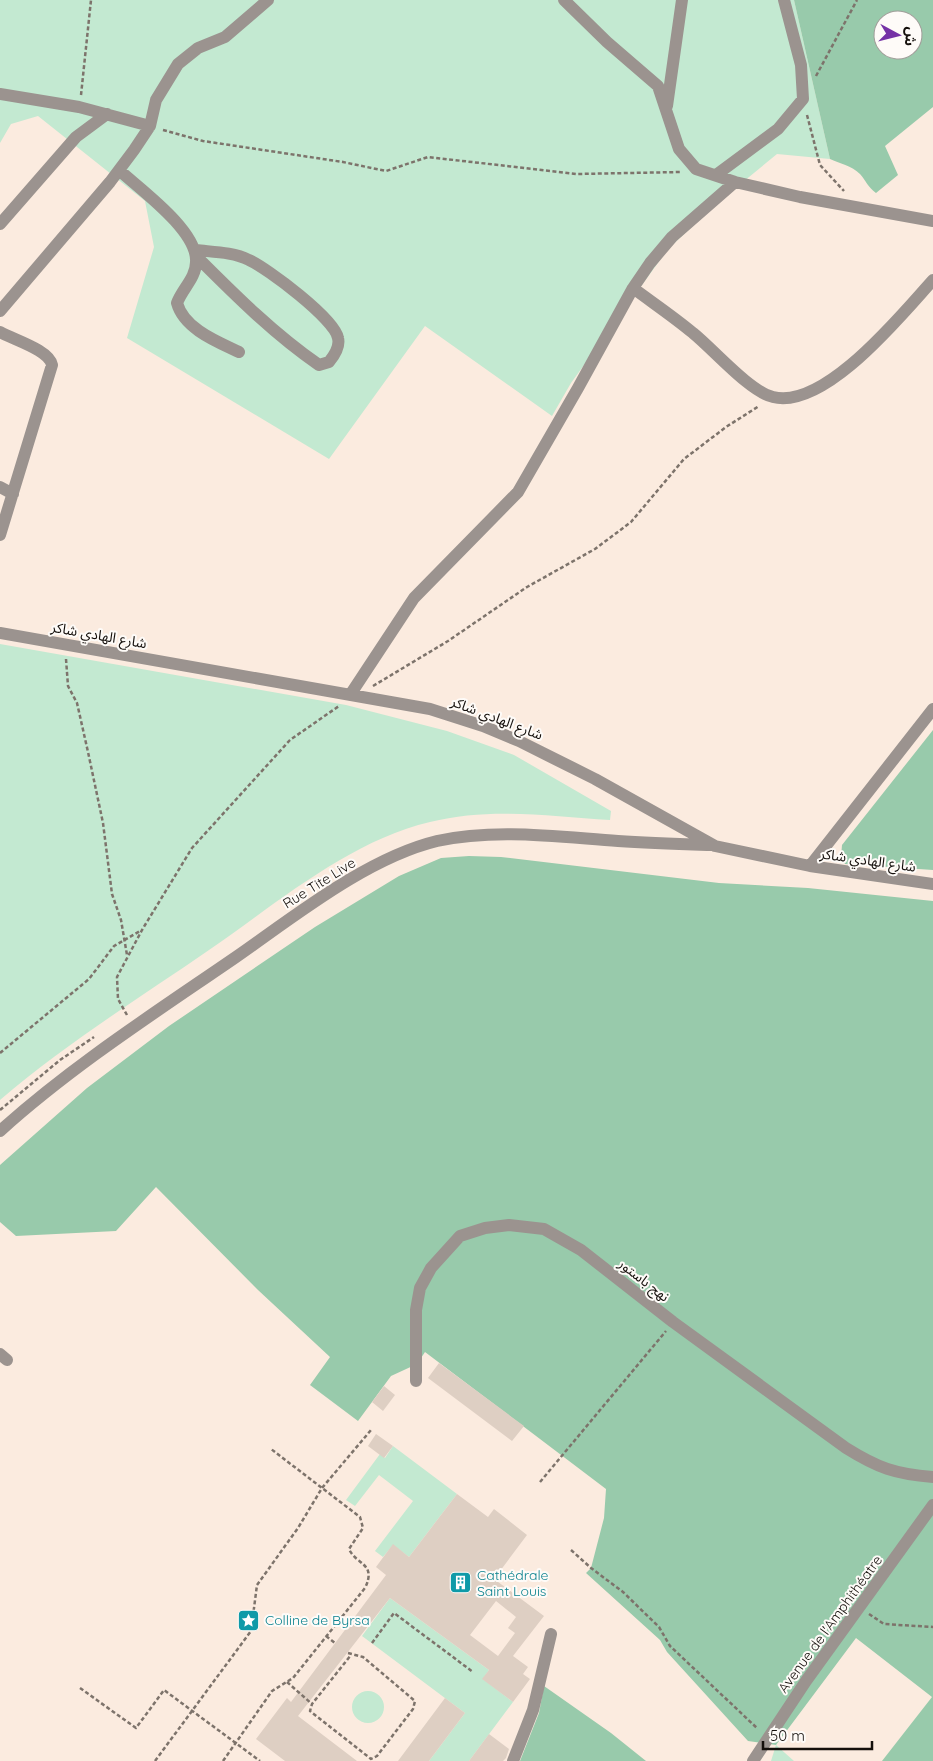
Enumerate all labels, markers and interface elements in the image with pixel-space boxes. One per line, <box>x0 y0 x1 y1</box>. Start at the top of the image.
north arrow <box>873 10 923 60</box>
text: ش <box>901 26 921 47</box>
street label: شارع الهادي شاكر <box>48 618 148 654</box>
street label: شارع الهادي شاكر <box>447 692 545 746</box>
street label: شارع الهادي شاكر <box>818 844 917 878</box>
street label: Rue Tite Live <box>279 853 359 912</box>
street label: نهج باستور <box>613 1254 673 1307</box>
street label: Avenue de l'Amphithéatre <box>774 1551 886 1696</box>
place label: Cathédrale Saint Louis <box>477 1566 549 1600</box>
building icon: Cathédrale Saint Louis <box>449 1571 473 1595</box>
place icon: Colline de Byrsa <box>237 1608 261 1632</box>
place label: Colline de Byrsa <box>265 1611 370 1629</box>
scale bar <box>763 1718 872 1750</box>
text: 50 m <box>770 1726 805 1745</box>

